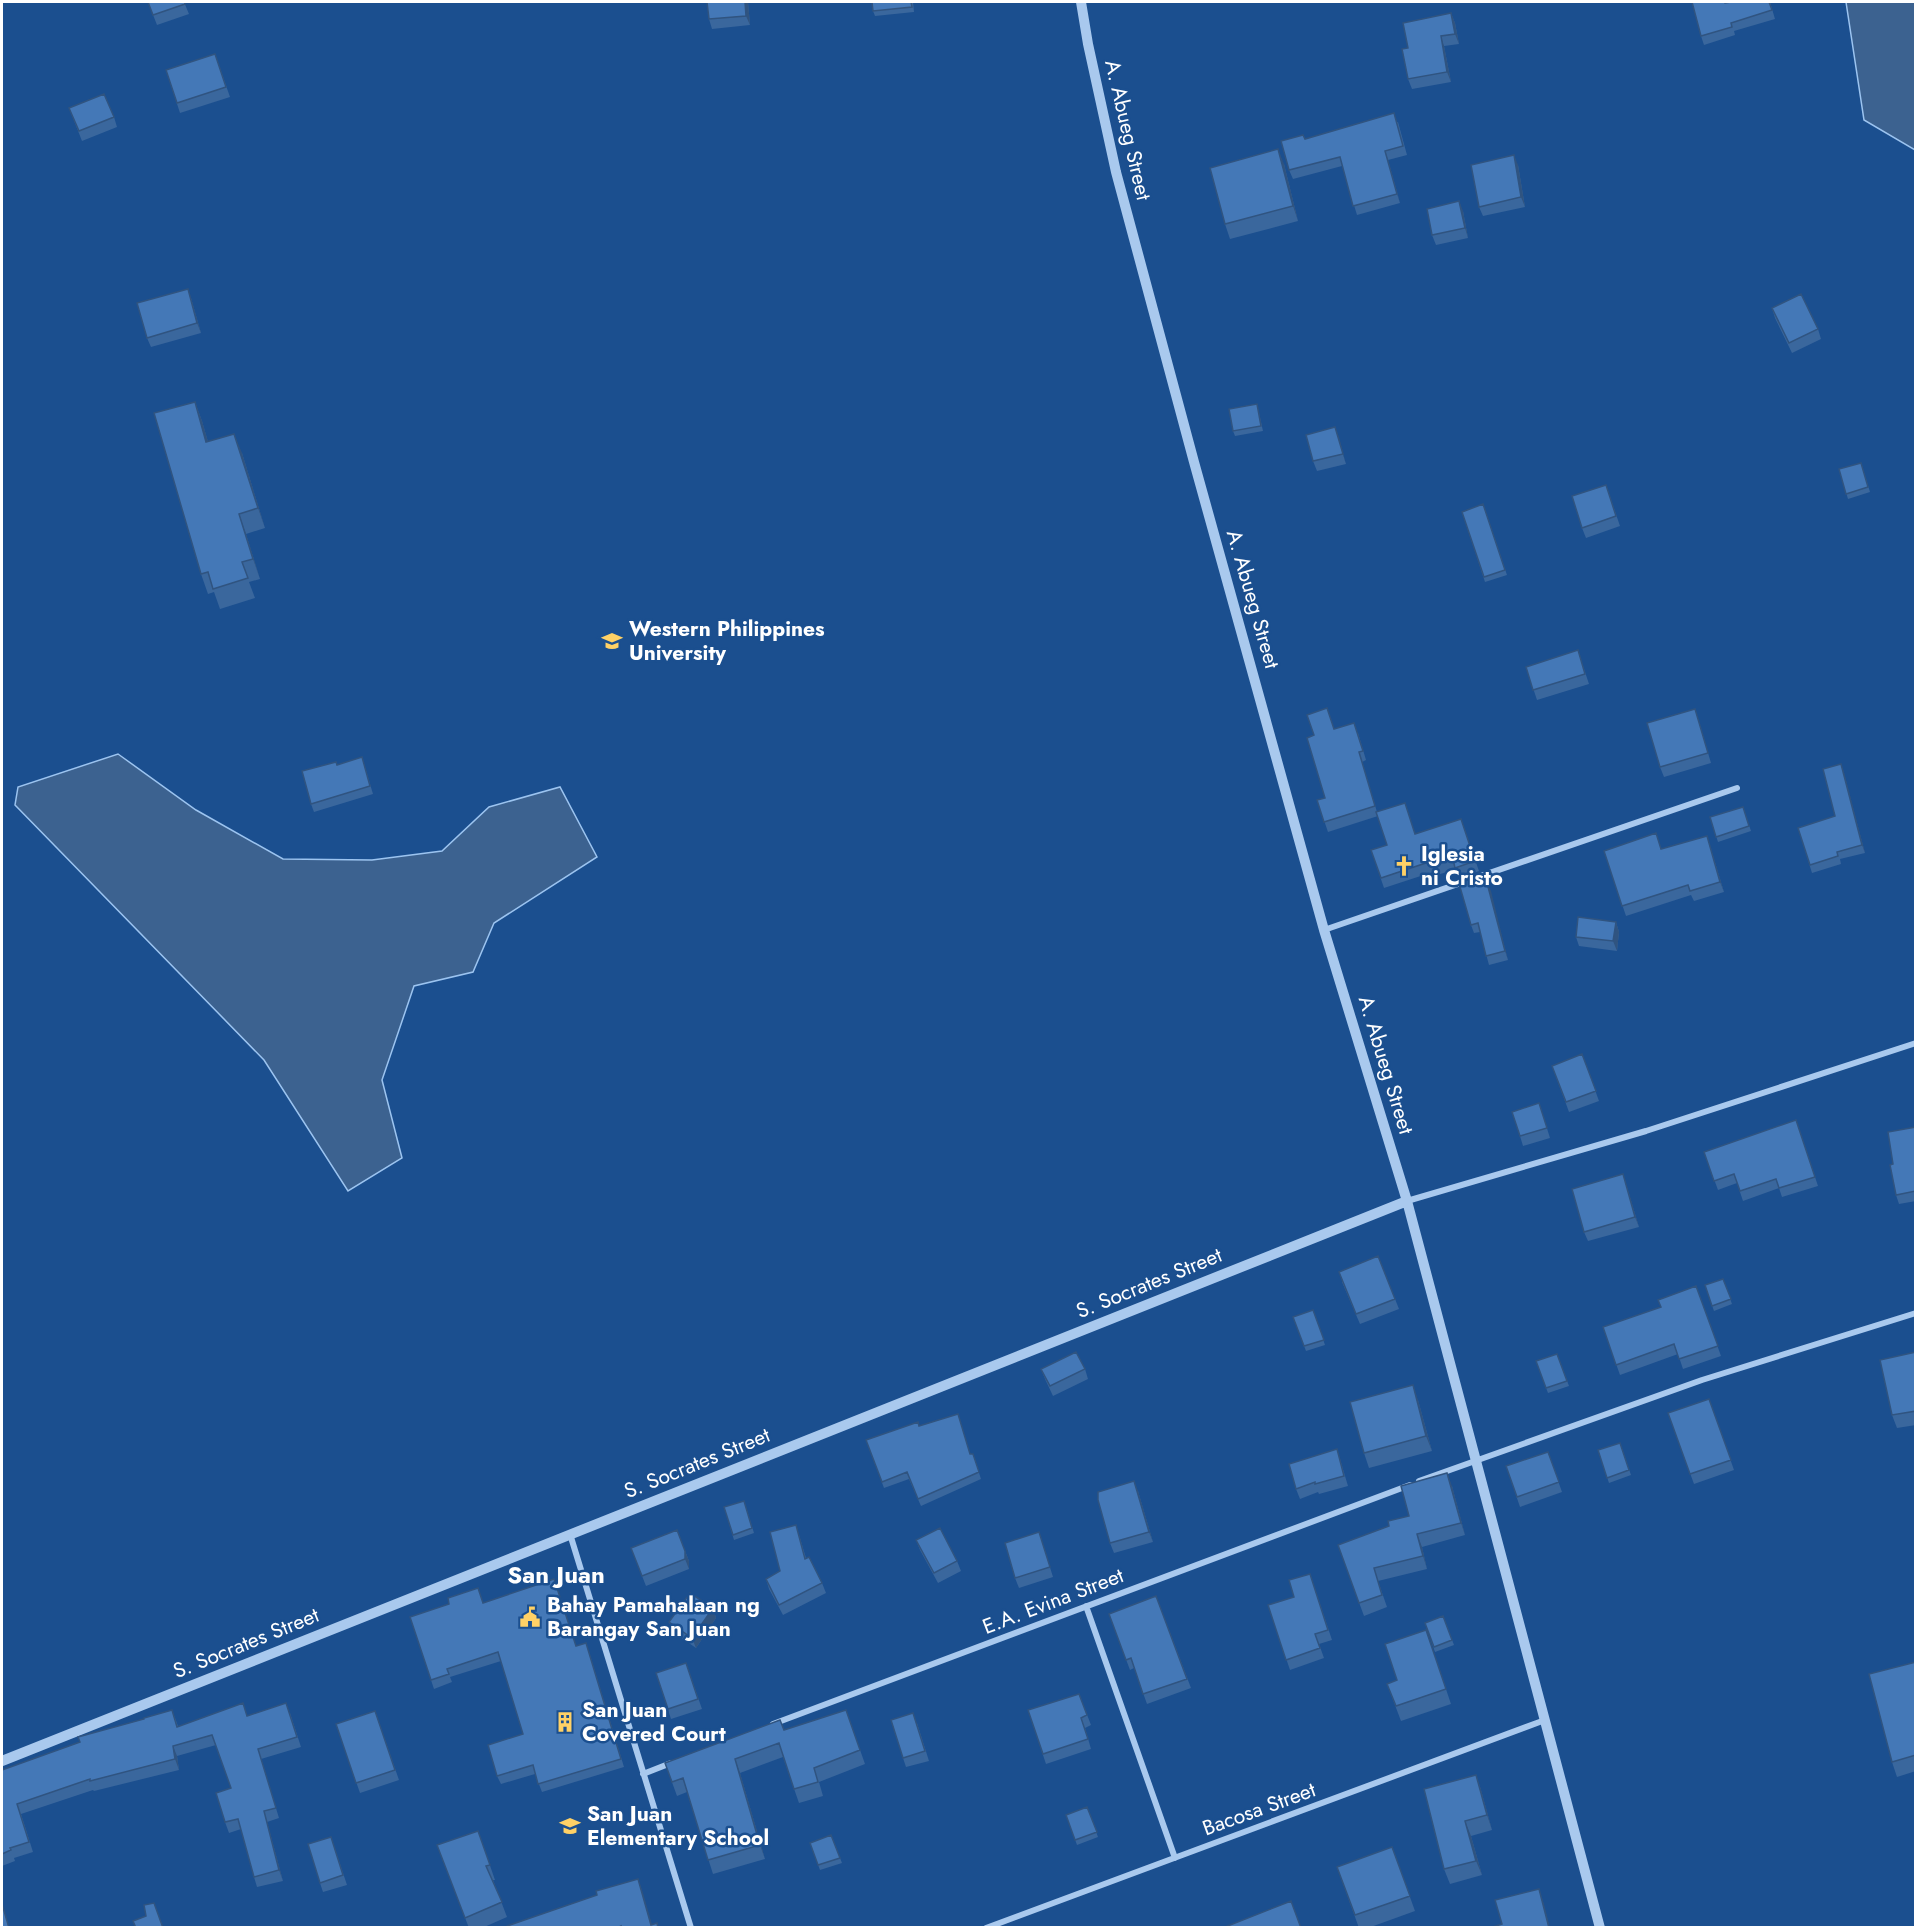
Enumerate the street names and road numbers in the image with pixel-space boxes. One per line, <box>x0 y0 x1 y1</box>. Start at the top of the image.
street label: A. Abueg Street <box>1097 57 1159 203</box>
street label: A. Abueg Street <box>1219 526 1287 672</box>
street label: A. Abueg Street <box>1351 992 1421 1138</box>
street label: S. Socrates Street <box>1071 1240 1227 1326</box>
street label: S. Socrates Street <box>619 1420 775 1506</box>
street label: E.A. Evina Street <box>978 1560 1128 1642</box>
street label: S. Socrates Street <box>168 1600 324 1686</box>
street label: Bacosa Street <box>1198 1775 1320 1843</box>

